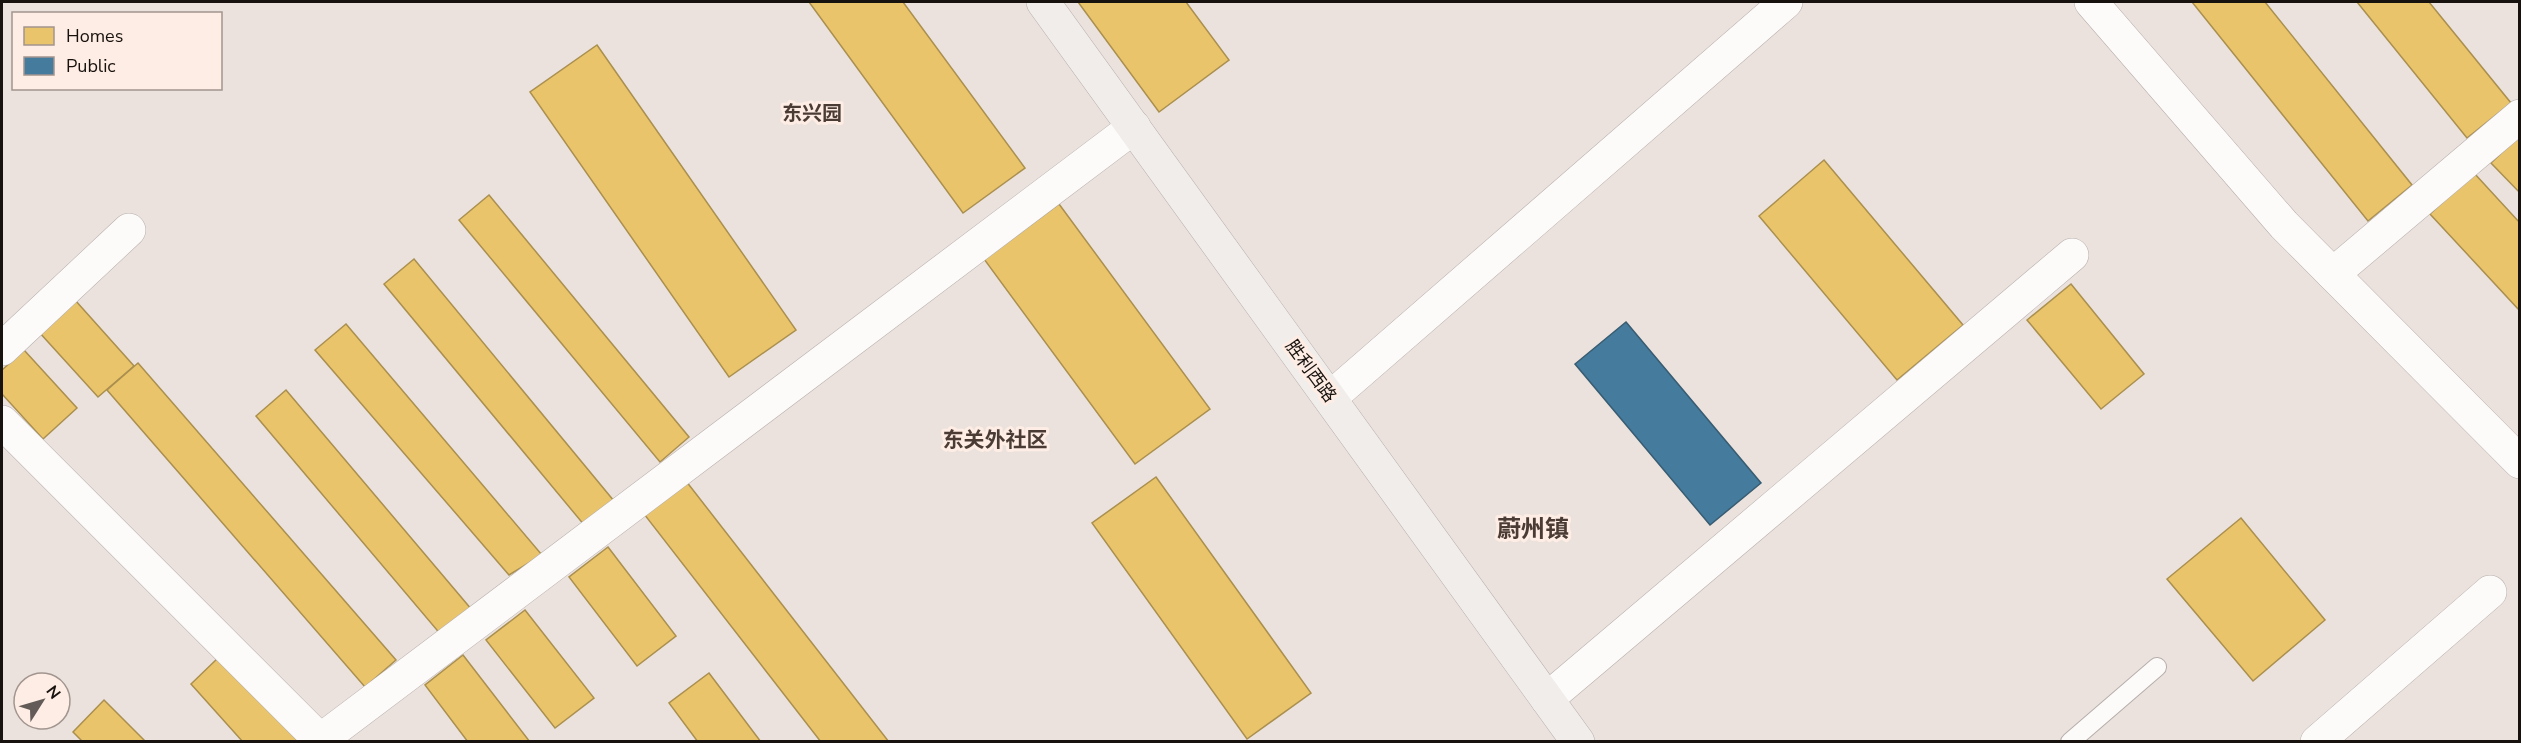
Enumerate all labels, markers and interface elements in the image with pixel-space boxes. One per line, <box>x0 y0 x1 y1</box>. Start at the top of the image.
legend <box>12 12 222 90</box>
text: Homes <box>66 24 123 48</box>
text: Public <box>66 54 116 78</box>
district label: 东兴园 <box>782 100 842 127</box>
street label: 胜利西路 <box>1280 335 1342 407</box>
district label: 东关外社区 <box>943 426 1048 454</box>
district label: 蔚州镇 <box>1497 513 1569 545</box>
north arrow <box>12 671 72 731</box>
text: N <box>41 681 66 704</box>

